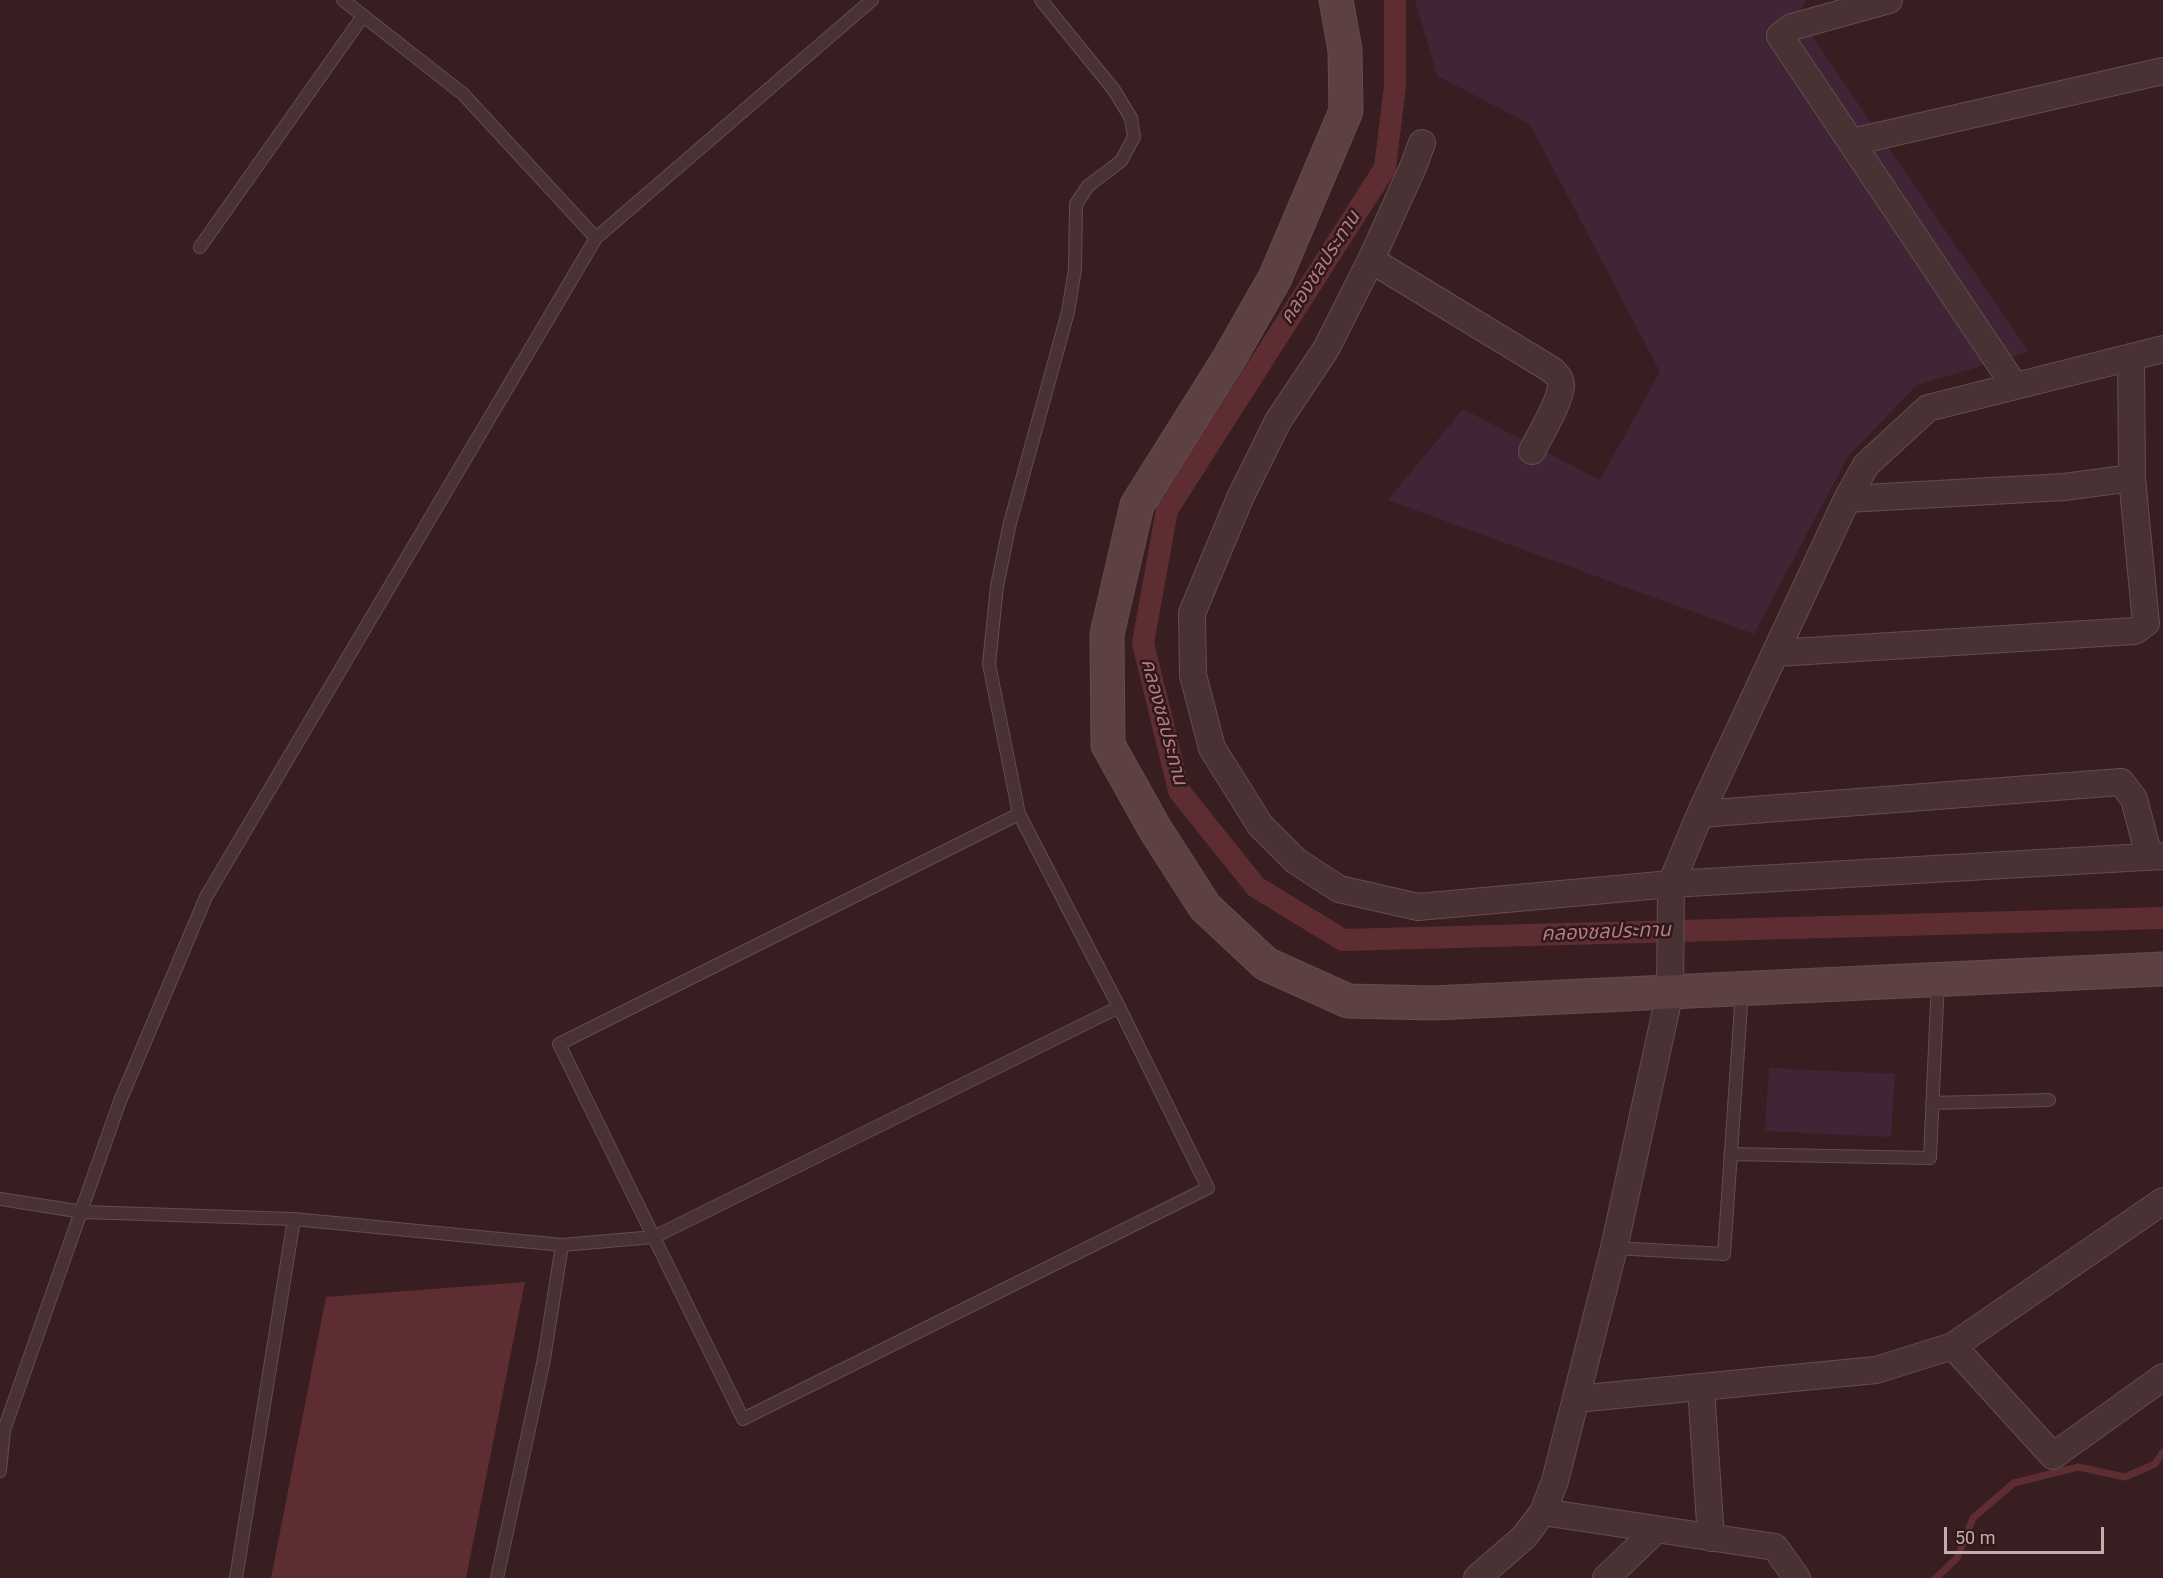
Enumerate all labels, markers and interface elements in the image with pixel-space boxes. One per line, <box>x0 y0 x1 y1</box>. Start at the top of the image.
water label: คลองชลประทาน <box>1276 207 1366 329</box>
water label: คลองชลประทาน <box>1135 656 1191 788</box>
water label: คลองชลประทาน <box>1541 919 1671 947</box>
scale bar <box>1947 1515 2108 1553</box>
text: 50 m <box>1955 1527 1995 1548</box>

